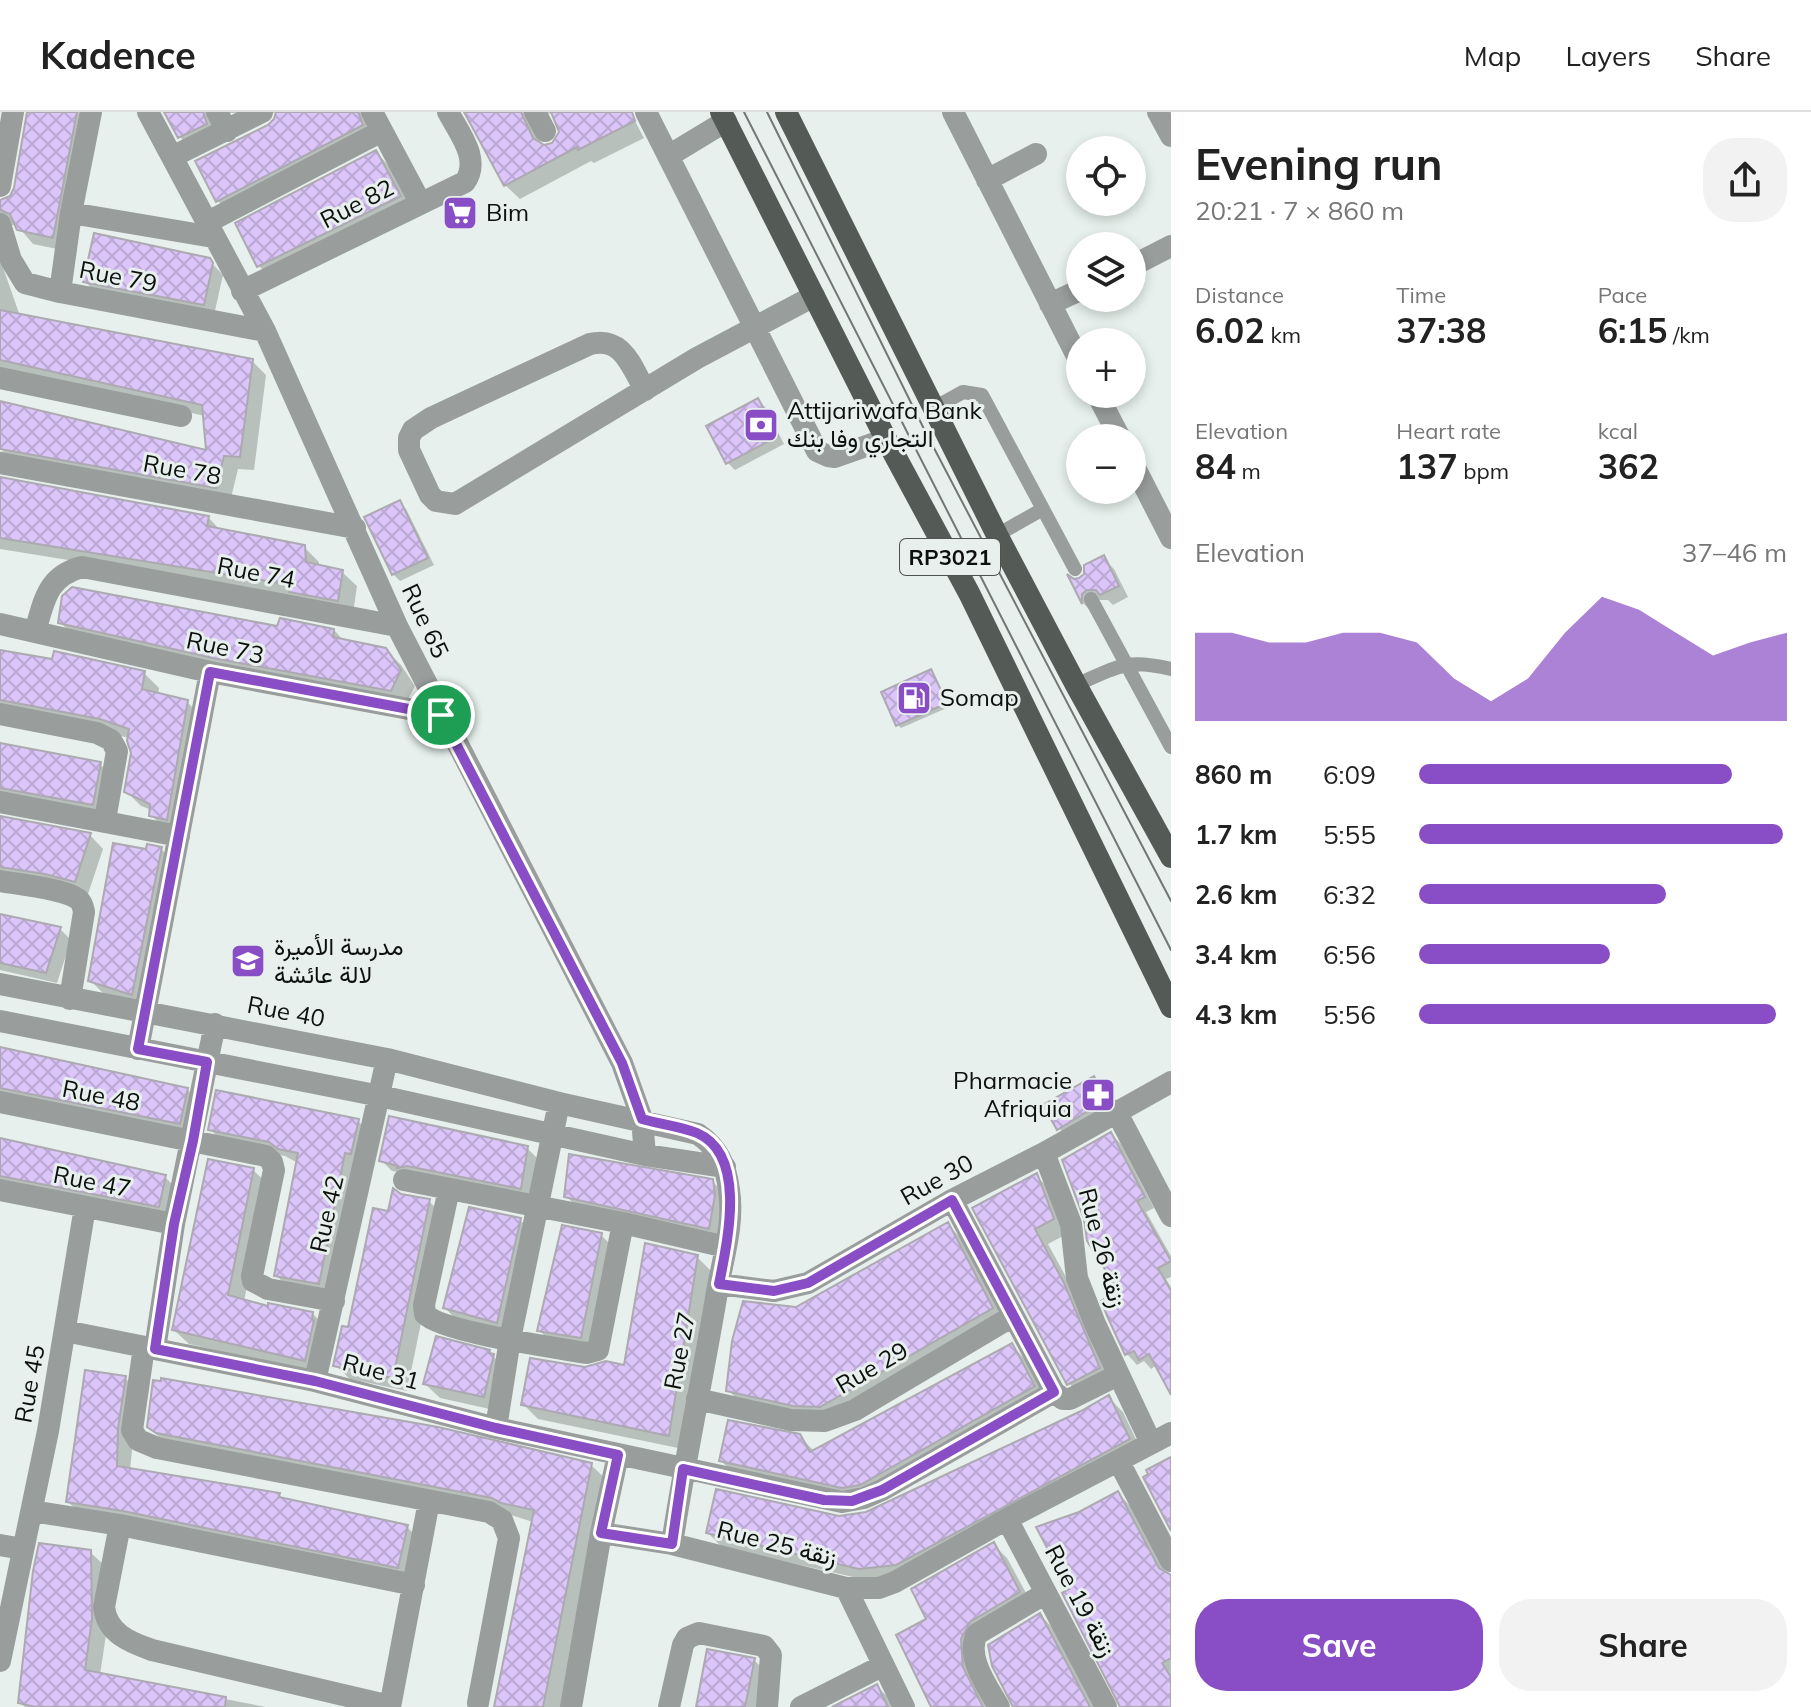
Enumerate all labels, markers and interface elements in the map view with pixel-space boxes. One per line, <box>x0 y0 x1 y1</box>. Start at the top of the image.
text: Kadence <box>40 31 196 79</box>
text: Map <box>1464 38 1521 73</box>
text: Layers <box>1565 38 1651 73</box>
text: Share <box>1695 38 1771 73</box>
map controls <box>1066 136 1146 504</box>
button: locate <box>1066 136 1146 216</box>
text: Evening run <box>1195 136 1442 191</box>
button: share <box>1703 138 1787 222</box>
street label: Rue 82 <box>315 172 398 234</box>
supermarket icon: Bim <box>441 194 479 232</box>
text: 20:21 · 7 × 860 m <box>1195 194 1404 227</box>
place label: Bim <box>486 197 529 227</box>
button: layers <box>1066 232 1146 312</box>
street label: Rue 79 <box>77 254 160 298</box>
text: Distance <box>1195 281 1284 309</box>
text: Time <box>1396 281 1446 309</box>
text: Pace <box>1598 281 1647 309</box>
text: 6.02 <box>1195 309 1265 352</box>
text: 37:38 <box>1396 309 1486 352</box>
text: 6:15 <box>1598 309 1667 352</box>
text: km <box>1265 321 1301 349</box>
text: /km <box>1667 321 1710 349</box>
button: + <box>1066 328 1146 408</box>
place label: Attijariwafa Bank التجاري وفا بنك <box>787 395 983 458</box>
bank icon: Attijariwafa Bank التجاري وفا بنك <box>742 406 780 444</box>
text: Elevation <box>1195 417 1288 445</box>
text: Heart rate <box>1396 417 1501 445</box>
text: kcal <box>1598 417 1638 445</box>
button: − <box>1066 424 1146 504</box>
text: 84 <box>1195 445 1236 488</box>
text: 137 <box>1396 445 1458 488</box>
text: 362 <box>1598 445 1659 488</box>
street label: Rue 78 <box>141 447 223 491</box>
text: m <box>1236 457 1261 485</box>
text: bpm <box>1458 457 1509 485</box>
text: Elevation <box>1195 536 1305 569</box>
text: 37–46 m <box>1682 536 1787 569</box>
road number: RP3021 <box>900 539 1000 575</box>
street label: Rue 74 <box>215 550 298 594</box>
street label: Rue 65 <box>396 579 456 663</box>
street label: Rue 73 <box>184 624 267 670</box>
fuel station icon: Somap <box>895 679 933 717</box>
pin <box>407 681 475 749</box>
place label: Somap <box>940 682 1019 712</box>
icon: arrive <box>419 693 463 737</box>
text: 860 m <box>1195 758 1272 791</box>
text: 6:09 <box>1323 758 1376 791</box>
text: 1.7 km <box>1195 818 1278 851</box>
text: 5:55 <box>1323 818 1376 851</box>
text: 2.6 km <box>1195 878 1278 911</box>
text: 6:32 <box>1323 878 1376 911</box>
place label: مدرسة الأميرة لالة عائشة <box>274 931 404 989</box>
text: 3.4 km <box>1195 938 1278 971</box>
text: 6:56 <box>1323 938 1376 971</box>
school or university icon: مدرسة الأميرة لالة عائشة <box>229 942 267 980</box>
street label: Rue 40 <box>245 989 328 1033</box>
text: 4.3 km <box>1195 998 1278 1031</box>
text: 5:56 <box>1323 998 1376 1031</box>
place label: Pharmacie Afriquia <box>953 1065 1072 1123</box>
street label: Rue 48 <box>60 1073 143 1117</box>
pharmacy icon: Pharmacie Afriquia <box>1079 1076 1117 1114</box>
street label: Rue 30 <box>895 1147 978 1211</box>
street label: Rue 47 <box>51 1159 134 1203</box>
street label: Rue 42 <box>303 1172 349 1255</box>
street label: Rue 26 زنقة <box>1072 1185 1133 1311</box>
street label: Rue 27 <box>657 1309 701 1392</box>
street label: Rue 29 <box>830 1334 913 1400</box>
street label: Rue 45 <box>7 1343 51 1425</box>
street label: Rue 31 <box>339 1346 423 1396</box>
street label: Rue 25 زنقة <box>714 1514 840 1573</box>
street label: Rue 19 زنقة <box>1038 1539 1123 1662</box>
button: Save <box>1195 1599 1483 1691</box>
button: Share <box>1499 1599 1787 1691</box>

